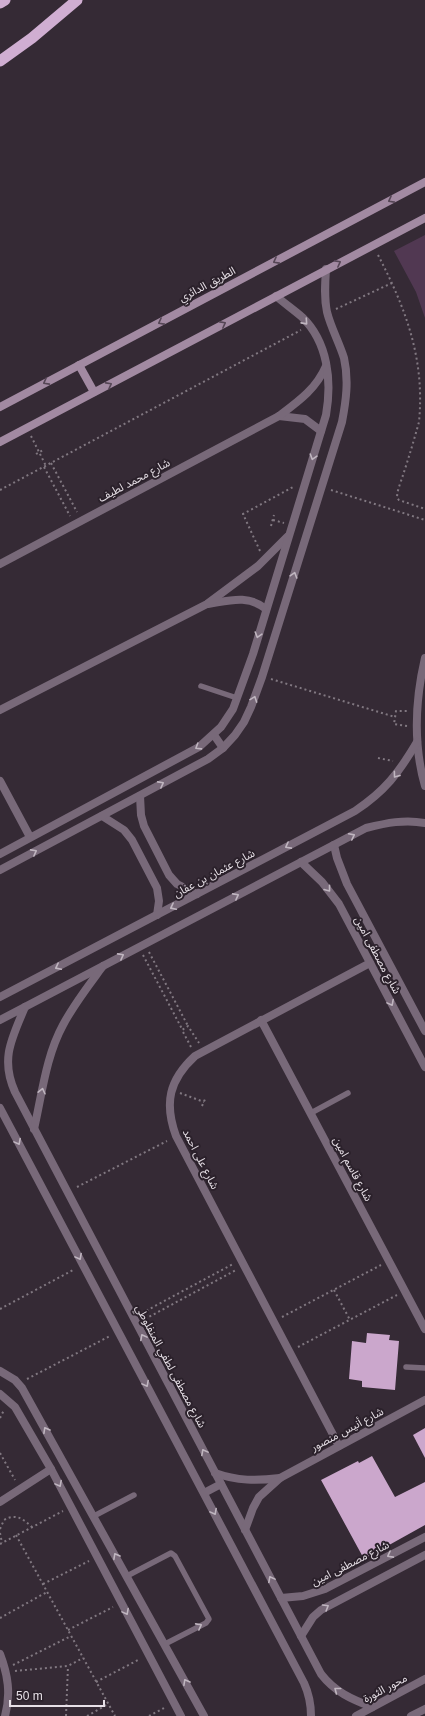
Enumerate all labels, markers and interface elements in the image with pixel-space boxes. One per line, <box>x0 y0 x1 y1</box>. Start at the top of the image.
one-way arrow <box>387 195 395 203</box>
one-way arrow <box>272 256 280 263</box>
one-way arrow <box>334 260 342 268</box>
street label: الطريق الدائري <box>177 264 239 307</box>
one-way arrow <box>158 317 165 324</box>
one-way arrow <box>300 317 307 324</box>
one-way arrow <box>219 321 227 328</box>
one-way arrow <box>43 378 50 385</box>
one-way arrow <box>104 382 112 389</box>
one-way arrow <box>309 454 318 461</box>
street label: شارع محمد لطيف <box>96 456 173 506</box>
one-way arrow <box>289 572 298 579</box>
one-way arrow <box>254 631 263 638</box>
one-way arrow <box>249 696 257 703</box>
one-way arrow <box>195 742 202 750</box>
one-way arrow <box>394 771 401 778</box>
one-way arrow <box>157 782 165 789</box>
one-way arrow <box>348 833 355 840</box>
one-way arrow <box>285 841 293 849</box>
street label: شارع عثمان بن عفان <box>171 846 258 901</box>
one-way arrow <box>30 849 38 857</box>
one-way arrow <box>324 885 331 892</box>
one-way arrow <box>232 893 240 900</box>
one-way arrow <box>170 902 178 909</box>
street label: شارع مصطفى امين <box>351 914 404 997</box>
one-way arrow <box>117 953 125 961</box>
one-way arrow <box>55 962 62 969</box>
one-way arrow <box>386 999 394 1006</box>
one-way arrow <box>38 1087 46 1094</box>
street label: شارع على احمد <box>179 1127 221 1192</box>
street label: شارع قاسم امين <box>328 1135 375 1205</box>
one-way arrow <box>13 1138 21 1145</box>
one-way arrow <box>74 1253 82 1260</box>
street label: شارع مصطفى لطفي المنفلوطي <box>130 1302 209 1432</box>
one-way arrow <box>141 1334 148 1341</box>
one-way arrow <box>141 1380 149 1388</box>
street label: شارع أنيس منصور <box>308 1404 387 1455</box>
one-way arrow <box>43 1427 50 1434</box>
one-way arrow <box>201 1449 209 1456</box>
one-way arrow <box>54 1480 62 1487</box>
one-way arrow <box>209 1507 216 1515</box>
street label: شارع مصطفى امين <box>309 1538 392 1590</box>
one-way arrow <box>387 1550 395 1557</box>
one-way arrow <box>113 1553 120 1560</box>
one-way arrow <box>268 1576 276 1584</box>
one-way arrow <box>322 1605 329 1612</box>
one-way arrow <box>121 1608 129 1615</box>
one-way arrow <box>195 1623 202 1631</box>
street label: محور الثورة <box>361 1671 410 1705</box>
one-way arrow <box>183 1679 190 1686</box>
scale bar <box>10 1682 104 1708</box>
one-way arrow <box>334 1688 341 1695</box>
text: 50 m <box>16 1689 43 1703</box>

